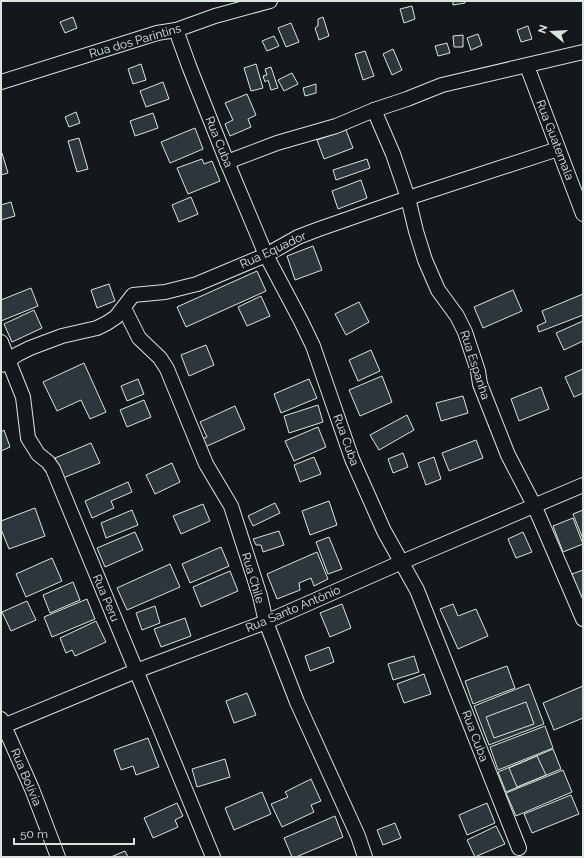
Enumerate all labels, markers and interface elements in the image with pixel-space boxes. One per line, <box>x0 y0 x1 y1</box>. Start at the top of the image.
north arrow <box>532 12 572 52</box>
street label: Rua dos Parintins <box>87 21 183 61</box>
text: N <box>535 23 550 35</box>
street label: Rua Guatemala <box>533 98 577 182</box>
street label: Rua Cuba <box>202 114 236 170</box>
street label: Rua Equador <box>238 228 309 271</box>
street label: Rua Espanha <box>457 329 493 401</box>
street label: Rua Cuba <box>330 412 362 468</box>
street label: Rua Chile <box>239 551 267 605</box>
street label: Rua Peru <box>90 572 122 624</box>
street label: Rua Santo Antônio <box>243 583 343 635</box>
street label: Rua Cuba <box>459 708 491 764</box>
street label: Rua Bolívia <box>8 746 44 808</box>
scale bar <box>14 820 134 846</box>
text: 50 m <box>20 827 48 841</box>

